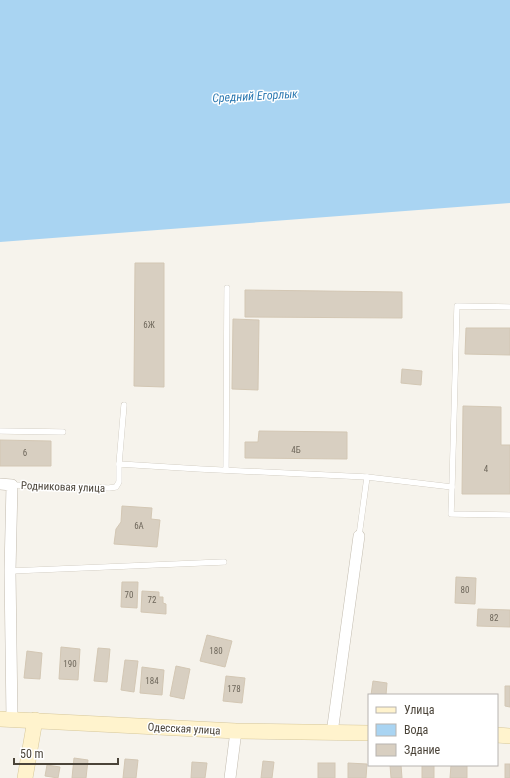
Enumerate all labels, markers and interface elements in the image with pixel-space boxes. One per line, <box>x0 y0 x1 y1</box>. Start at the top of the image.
water label: Средний Егорлык <box>212 87 298 105</box>
house number: 6Ж <box>143 320 155 330</box>
house number: 4Б <box>291 445 301 455</box>
house number: 6 <box>23 448 27 458</box>
house number: 4 <box>484 464 489 474</box>
street label: Родниковая улица <box>21 479 105 495</box>
house number: 6А <box>134 521 144 531</box>
house number: 80 <box>461 585 469 595</box>
house number: 70 <box>125 590 133 600</box>
house number: 72 <box>148 595 157 605</box>
house number: 82 <box>490 613 499 623</box>
house number: 180 <box>209 646 223 656</box>
house number: 190 <box>63 659 77 669</box>
house number: 184 <box>145 676 159 686</box>
house number: 178 <box>227 684 241 694</box>
legend <box>368 694 498 766</box>
text: Улица <box>404 703 435 717</box>
street label: Одесская улица <box>147 721 221 737</box>
text: Вода <box>404 723 429 737</box>
scale bar <box>14 740 118 766</box>
text: Здание <box>404 743 441 757</box>
text: 50 m <box>20 747 44 761</box>

